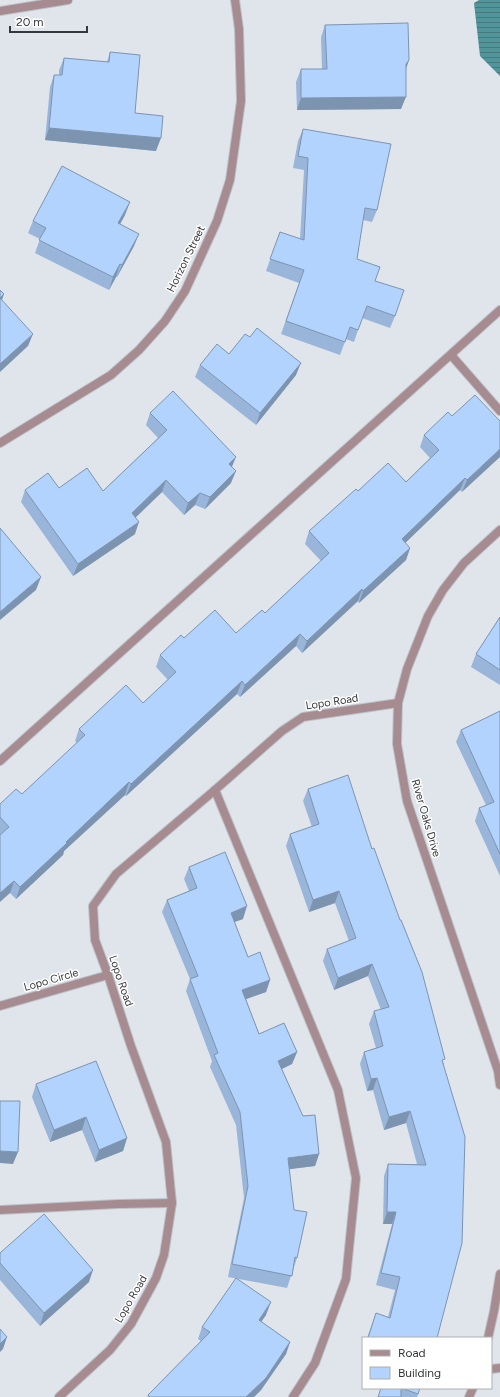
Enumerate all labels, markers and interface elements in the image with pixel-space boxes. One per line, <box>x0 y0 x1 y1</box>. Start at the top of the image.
scale bar <box>10 8 87 34</box>
text: 20 m <box>16 15 44 29</box>
street label: Horizon Street <box>164 224 208 294</box>
street label: Lopo Road <box>305 691 359 713</box>
street label: River Oaks Drive <box>409 778 443 858</box>
street label: Lopo Road <box>106 954 136 1008</box>
street label: Lopo Circle <box>22 966 80 994</box>
street label: Lopo Road <box>112 1273 150 1325</box>
legend <box>362 1337 492 1389</box>
text: Road <box>398 1346 426 1360</box>
text: Building <box>398 1366 441 1380</box>

